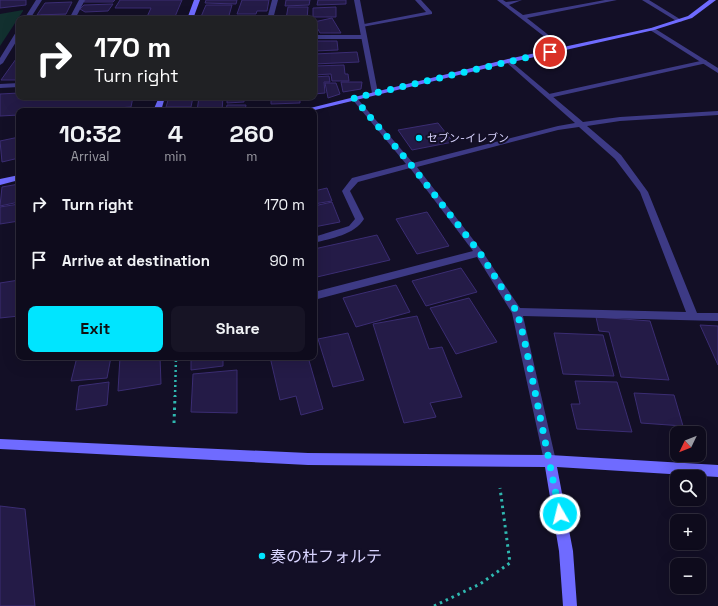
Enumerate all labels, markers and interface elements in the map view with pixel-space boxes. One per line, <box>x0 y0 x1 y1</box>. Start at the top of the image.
text: 170 m <box>94 29 171 65</box>
icon: right <box>28 32 80 84</box>
pin <box>533 35 567 69</box>
icon: arrive <box>539 41 561 63</box>
text: Turn right <box>94 64 178 87</box>
text: 10:32 <box>59 118 121 149</box>
text: 4 <box>168 118 183 149</box>
text: 260 <box>229 118 274 149</box>
place label: セブン-イレブン <box>427 131 509 145</box>
marker: セブン-イレブン <box>414 133 424 143</box>
text: Arrival <box>71 148 109 165</box>
text: min <box>164 148 187 165</box>
text: m <box>246 148 257 165</box>
icon: right <box>28 193 50 215</box>
text: Turn right <box>62 195 133 214</box>
text: 170 m <box>264 195 305 214</box>
icon: arrive <box>28 249 50 271</box>
text: Arrive at destination <box>62 251 210 270</box>
text: 90 m <box>269 251 305 270</box>
button: Exit <box>28 306 163 352</box>
button: Share <box>171 306 305 352</box>
north arrow <box>670 426 706 462</box>
map controls <box>670 426 706 594</box>
button: search <box>670 470 706 506</box>
position arrow <box>539 493 581 535</box>
button: + <box>670 514 706 550</box>
place label: 奏の杜フォルテ <box>270 546 382 567</box>
marker: 奏の杜フォルテ <box>257 551 267 561</box>
button: − <box>670 558 706 594</box>

